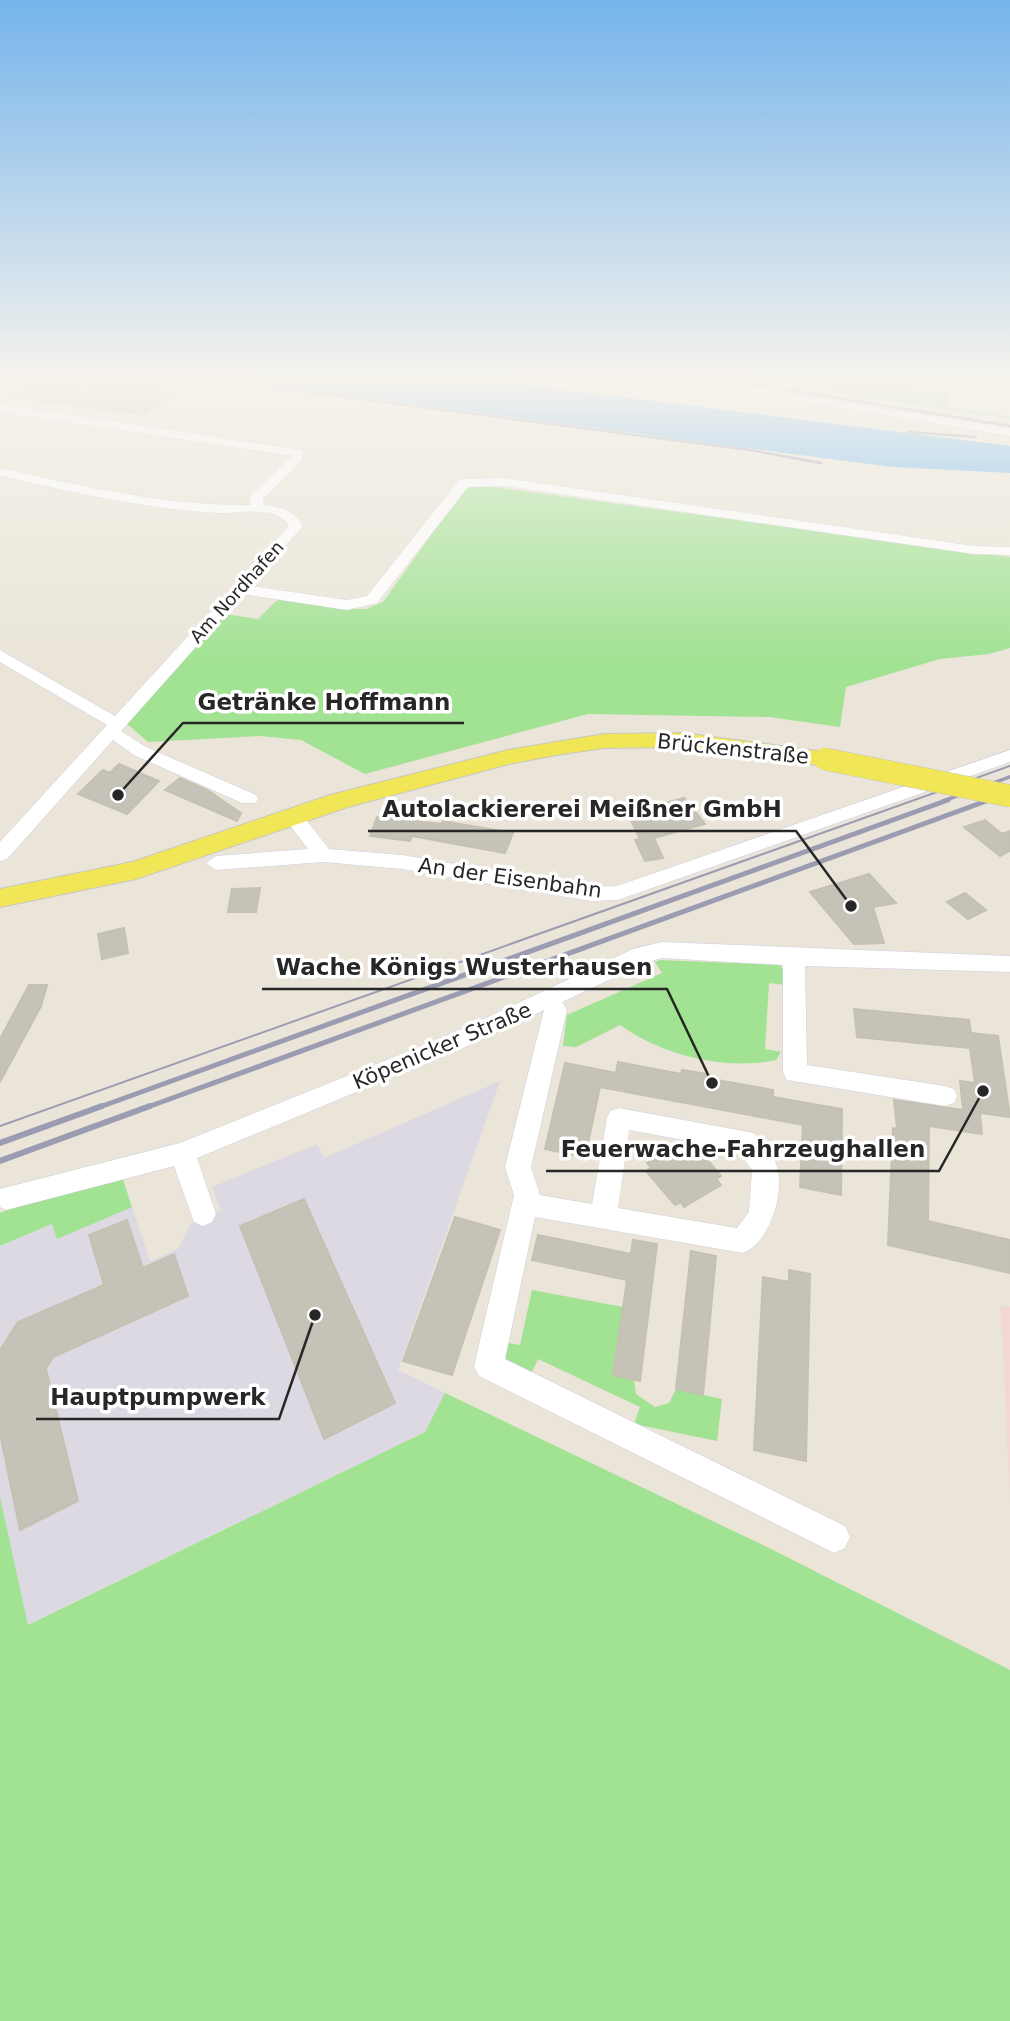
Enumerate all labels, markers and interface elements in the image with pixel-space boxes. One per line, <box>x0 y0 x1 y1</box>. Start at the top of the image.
street label: Am Nordhafen <box>185 536 288 647</box>
callout: Getränke Hoffmann <box>183 679 464 723</box>
text: Getränke Hoffmann <box>198 689 450 715</box>
street label: Brückenstraße <box>656 729 810 769</box>
callout: Autolackiererei Meißner GmbH <box>368 787 796 831</box>
text: Autolackiererei Meißner GmbH <box>382 796 782 822</box>
street label: An der Eisenbahn <box>417 853 603 903</box>
callout: Wache Königs Wusterhausen <box>262 945 667 989</box>
text: Wache Königs Wusterhausen <box>276 954 652 980</box>
street label: Köpenicker Straße <box>349 998 535 1094</box>
callout: Feuerwache-Fahrzeughallen <box>546 1127 939 1171</box>
text: Feuerwache-Fahrzeughallen <box>561 1136 925 1162</box>
callout: Hauptpumpwerk <box>36 1375 279 1419</box>
text: Hauptpumpwerk <box>50 1384 266 1410</box>

